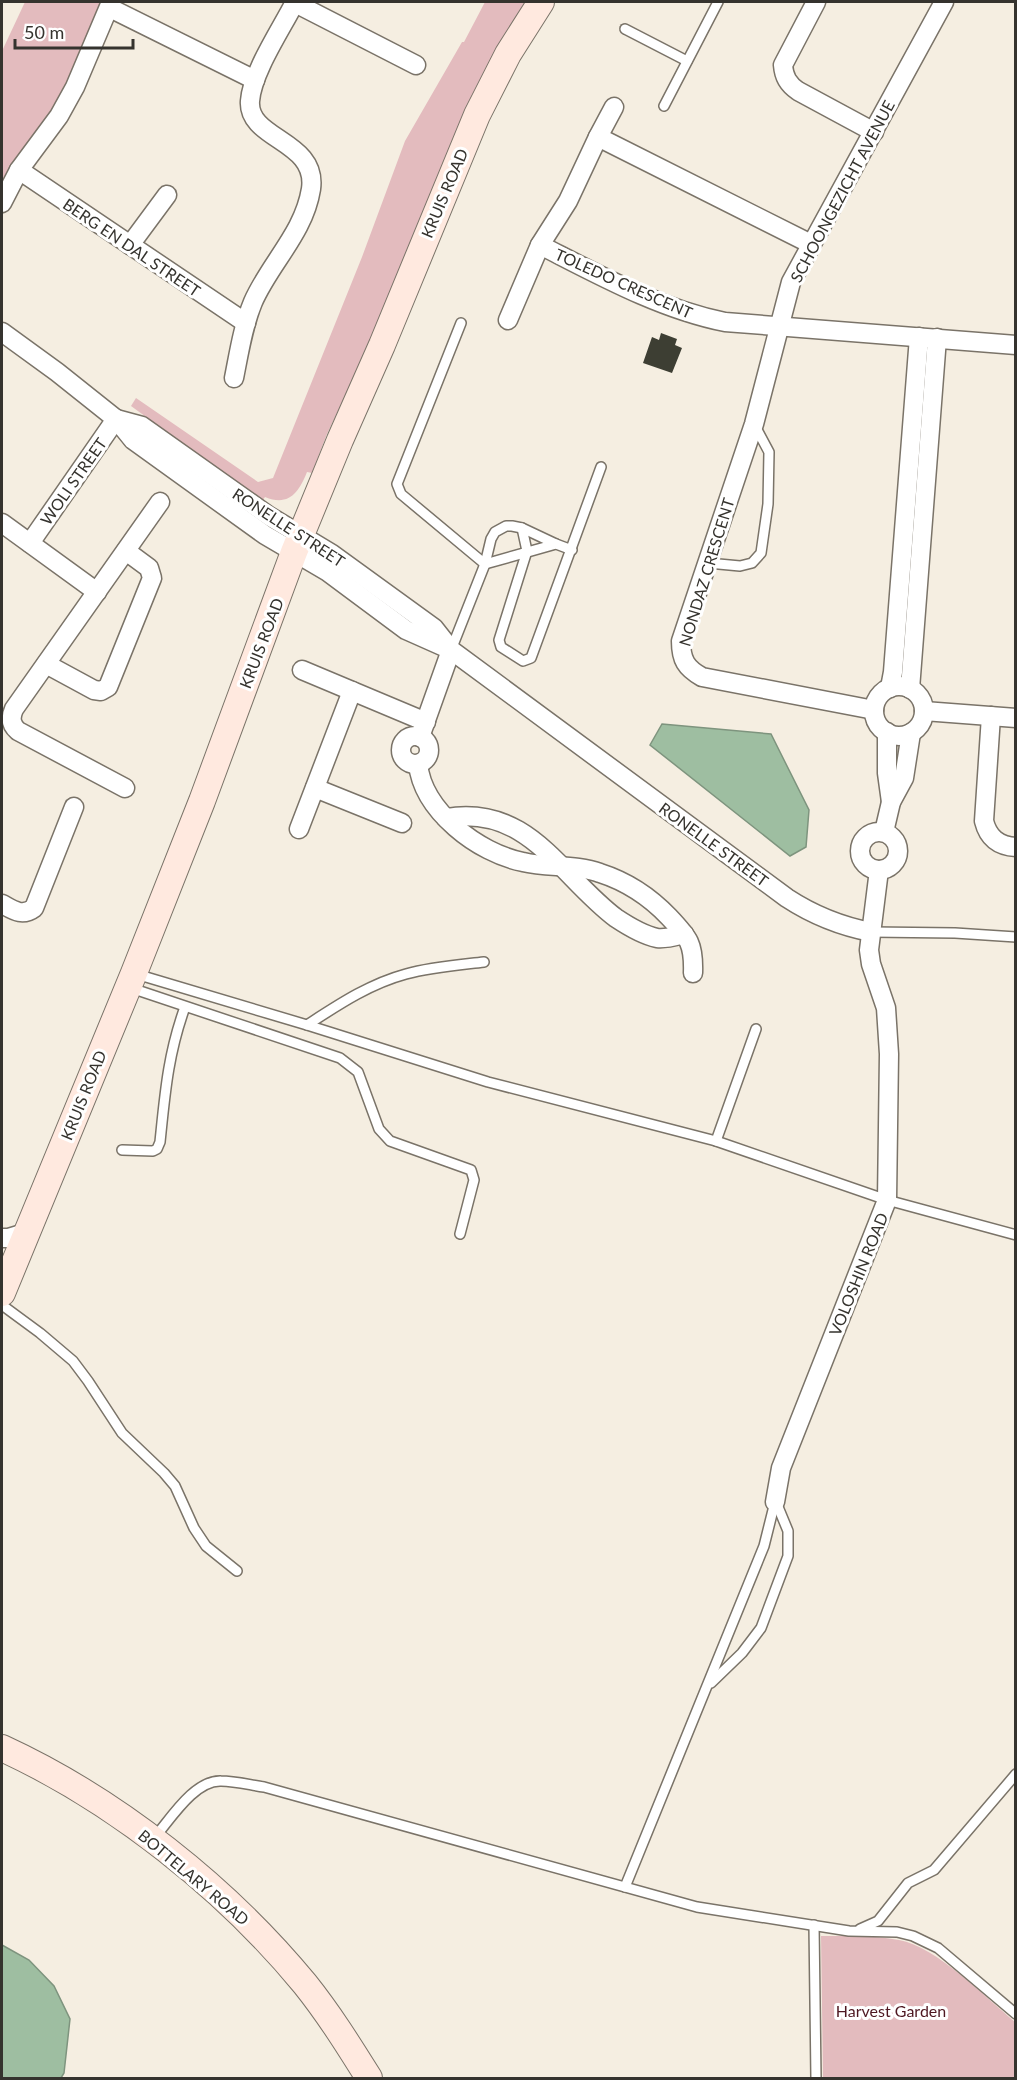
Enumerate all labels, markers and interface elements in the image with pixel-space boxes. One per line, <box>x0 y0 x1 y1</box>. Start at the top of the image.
scale bar <box>15 12 134 50</box>
text: 50 m <box>24 21 64 43</box>
street label: SCHOONGEZICHT AVENUE <box>786 97 898 285</box>
street label: KRUIS ROAD <box>417 146 471 240</box>
street label: BERG EN DAL STREET <box>60 194 205 300</box>
street label: TOLEDO CRESCENT <box>552 244 696 322</box>
street label: WOLI STREET <box>36 433 110 528</box>
street label: RONELLE STREET <box>229 484 349 571</box>
street label: NONDAZ CRESCENT <box>674 495 738 648</box>
street label: KRUIS ROAD <box>235 595 287 691</box>
street label: RONELLE STREET <box>656 798 773 890</box>
street label: KRUIS ROAD <box>56 1047 110 1143</box>
street label: VOLOSHIN ROAD <box>825 1210 891 1338</box>
street label: BOTTELARY ROAD <box>135 1825 253 1929</box>
park label: Harvest Garden <box>836 2001 946 2020</box>

